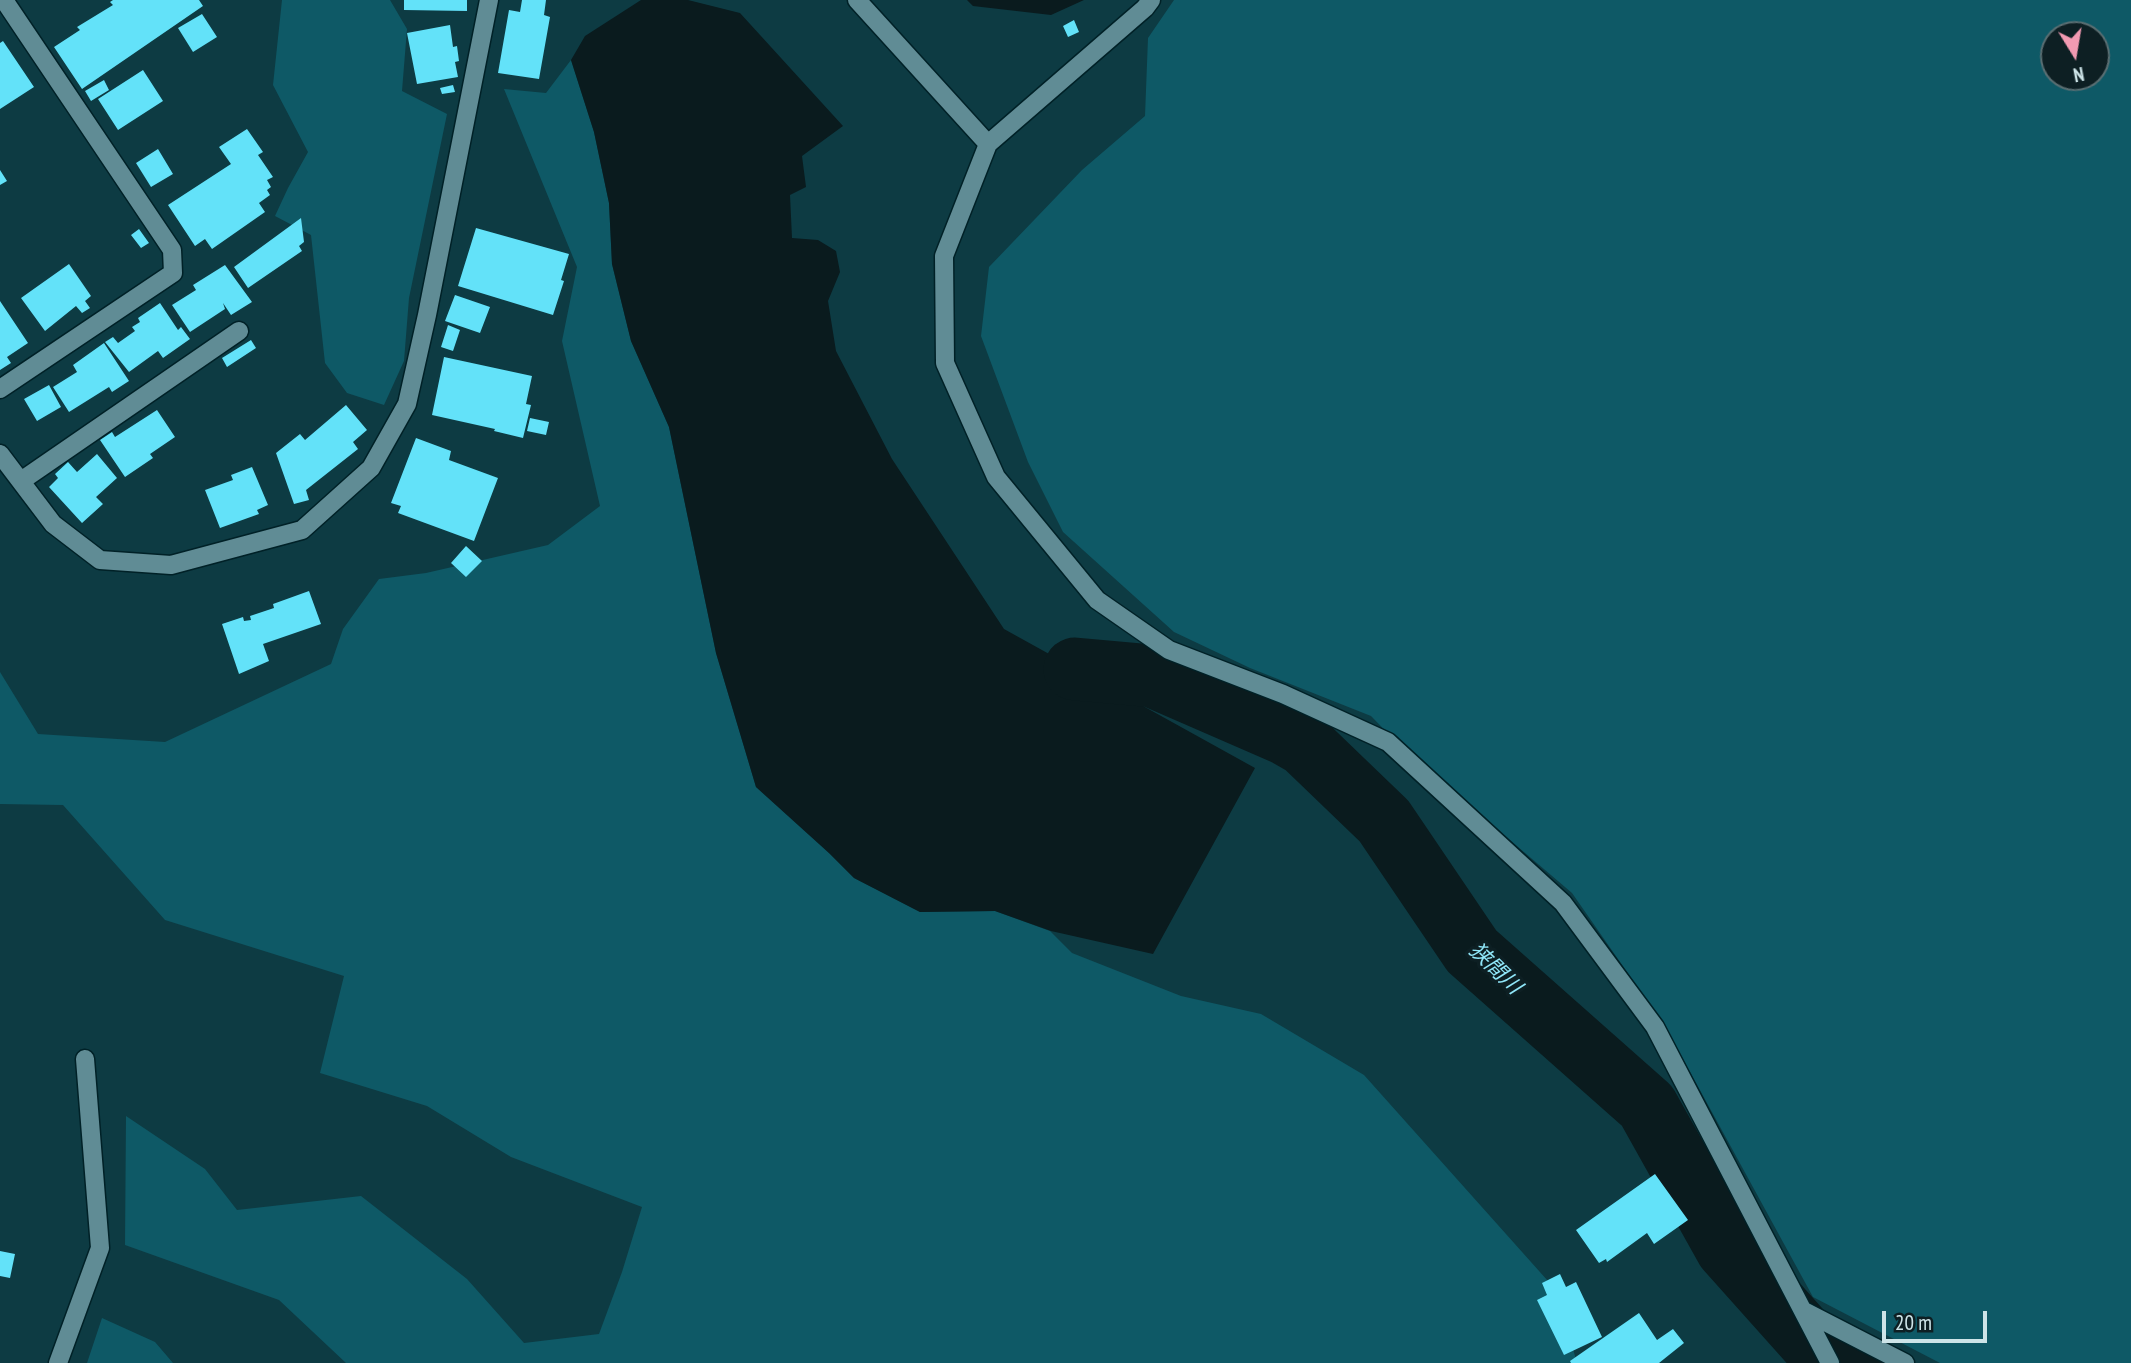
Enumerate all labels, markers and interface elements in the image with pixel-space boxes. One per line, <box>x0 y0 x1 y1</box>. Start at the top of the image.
north arrow <box>2040 21 2110 91</box>
text: N <box>2071 62 2086 87</box>
water label: 狭間川 <box>1464 938 1526 1000</box>
scale bar <box>1886 1296 1991 1340</box>
text: 20 m <box>1895 1309 1932 1336</box>

